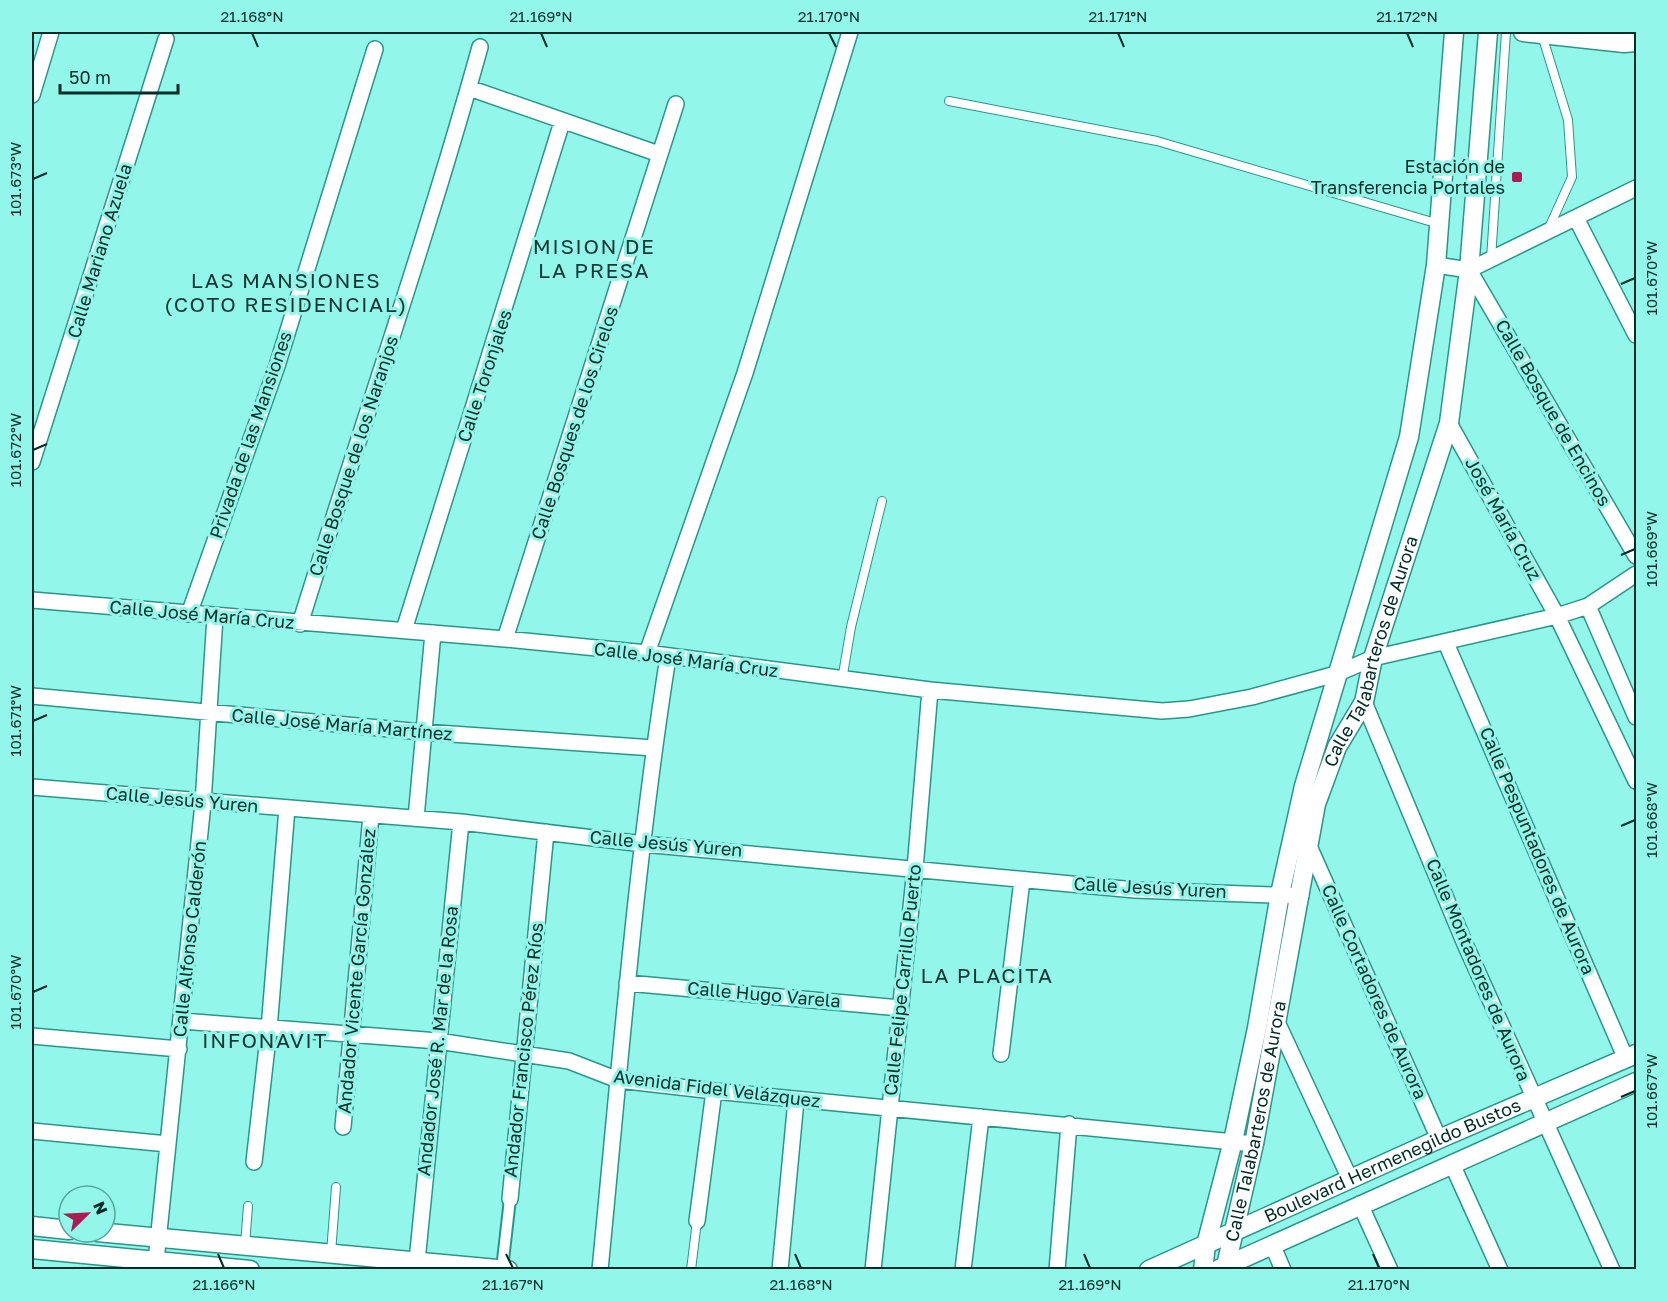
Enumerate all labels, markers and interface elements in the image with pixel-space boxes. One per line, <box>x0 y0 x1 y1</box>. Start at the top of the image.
text: 21.168°N <box>220 7 284 25</box>
text: 21.169°N <box>509 7 573 25</box>
text: 21.170°N <box>798 7 860 25</box>
text: 21.171°N <box>1088 7 1148 25</box>
text: 21.172°N <box>1376 7 1438 25</box>
scale bar <box>60 57 178 95</box>
text: 50 m <box>69 66 111 88</box>
text: 101.673°W <box>6 142 24 216</box>
place label: Estación de Transferencia Portales <box>1311 155 1505 198</box>
street label: Calle Mariano Azuela <box>62 161 136 341</box>
marker: Estación de Transferencia Portales <box>1510 170 1524 184</box>
district label: MISION DE LA PRESA <box>533 233 655 283</box>
text: 101.670°W <box>1642 241 1660 315</box>
district label: LAS MANSIONES (COTO RESIDENCIAL) <box>164 267 408 317</box>
street label: Calle Bosques de los Cirelos <box>526 303 622 542</box>
street label: Calle Toronjales <box>452 307 516 445</box>
street label: Calle Bosque de Encinos <box>1491 315 1616 510</box>
street label: Privada de las Mansiones <box>204 328 296 541</box>
street label: Calle Bosque de los Naranjos <box>304 333 402 579</box>
text: 101.672°W <box>6 413 24 487</box>
street label: José María Cruz <box>1461 453 1547 584</box>
text: 101.669°W <box>1642 511 1660 587</box>
street label: Calle Talabarteros de Aurora <box>1319 533 1422 770</box>
street label: Calle José María Cruz <box>109 595 295 633</box>
street label: Calle José María Cruz <box>593 637 779 681</box>
text: 101.671°W <box>6 685 24 757</box>
street label: Calle José María Martínez <box>231 703 454 745</box>
street label: Calle Pespuntadores de Aurora <box>1476 723 1600 978</box>
street label: Calle Jesús Yuren <box>105 781 259 817</box>
text: 101.668°W <box>1642 782 1660 858</box>
street label: Calle Jesús Yuren <box>589 825 743 861</box>
street label: Andador Vicente García González <box>333 827 379 1114</box>
street label: Calle Alfonso Calderón <box>168 840 210 1038</box>
street label: Calle Montadores de Aurora <box>1422 855 1536 1084</box>
street label: Calle Felipe Carrillo Puerto <box>879 863 925 1097</box>
street label: Calle Jesús Yuren <box>1073 872 1227 902</box>
street label: Calle Cortadores de Aurora <box>1317 881 1432 1102</box>
street label: Andador José R. Mar de la Rosa <box>412 905 462 1177</box>
street label: Andador Francisco Pérez Ríos <box>499 921 547 1178</box>
text: 101.670°W <box>6 955 24 1029</box>
district label: LA PLACITA <box>920 962 1054 988</box>
street label: Calle Hugo Varela <box>686 976 842 1012</box>
street label: Calle Talabarteros de Aurora <box>1220 999 1290 1244</box>
district label: INFONAVIT <box>202 1027 328 1053</box>
text: 101.667°W <box>1642 1054 1660 1128</box>
street label: Avenida Fidel Velázquez <box>612 1064 822 1112</box>
street label: Boulevard Hermenegildo Bustos <box>1260 1093 1524 1227</box>
north arrow <box>57 1184 117 1244</box>
text: N <box>89 1198 112 1218</box>
text: 21.166°N <box>192 1275 256 1293</box>
text: 21.167°N <box>482 1275 544 1293</box>
text: 21.168°N <box>769 1275 833 1293</box>
text: 21.169°N <box>1058 1275 1122 1293</box>
text: 21.170°N <box>1348 1275 1410 1293</box>

